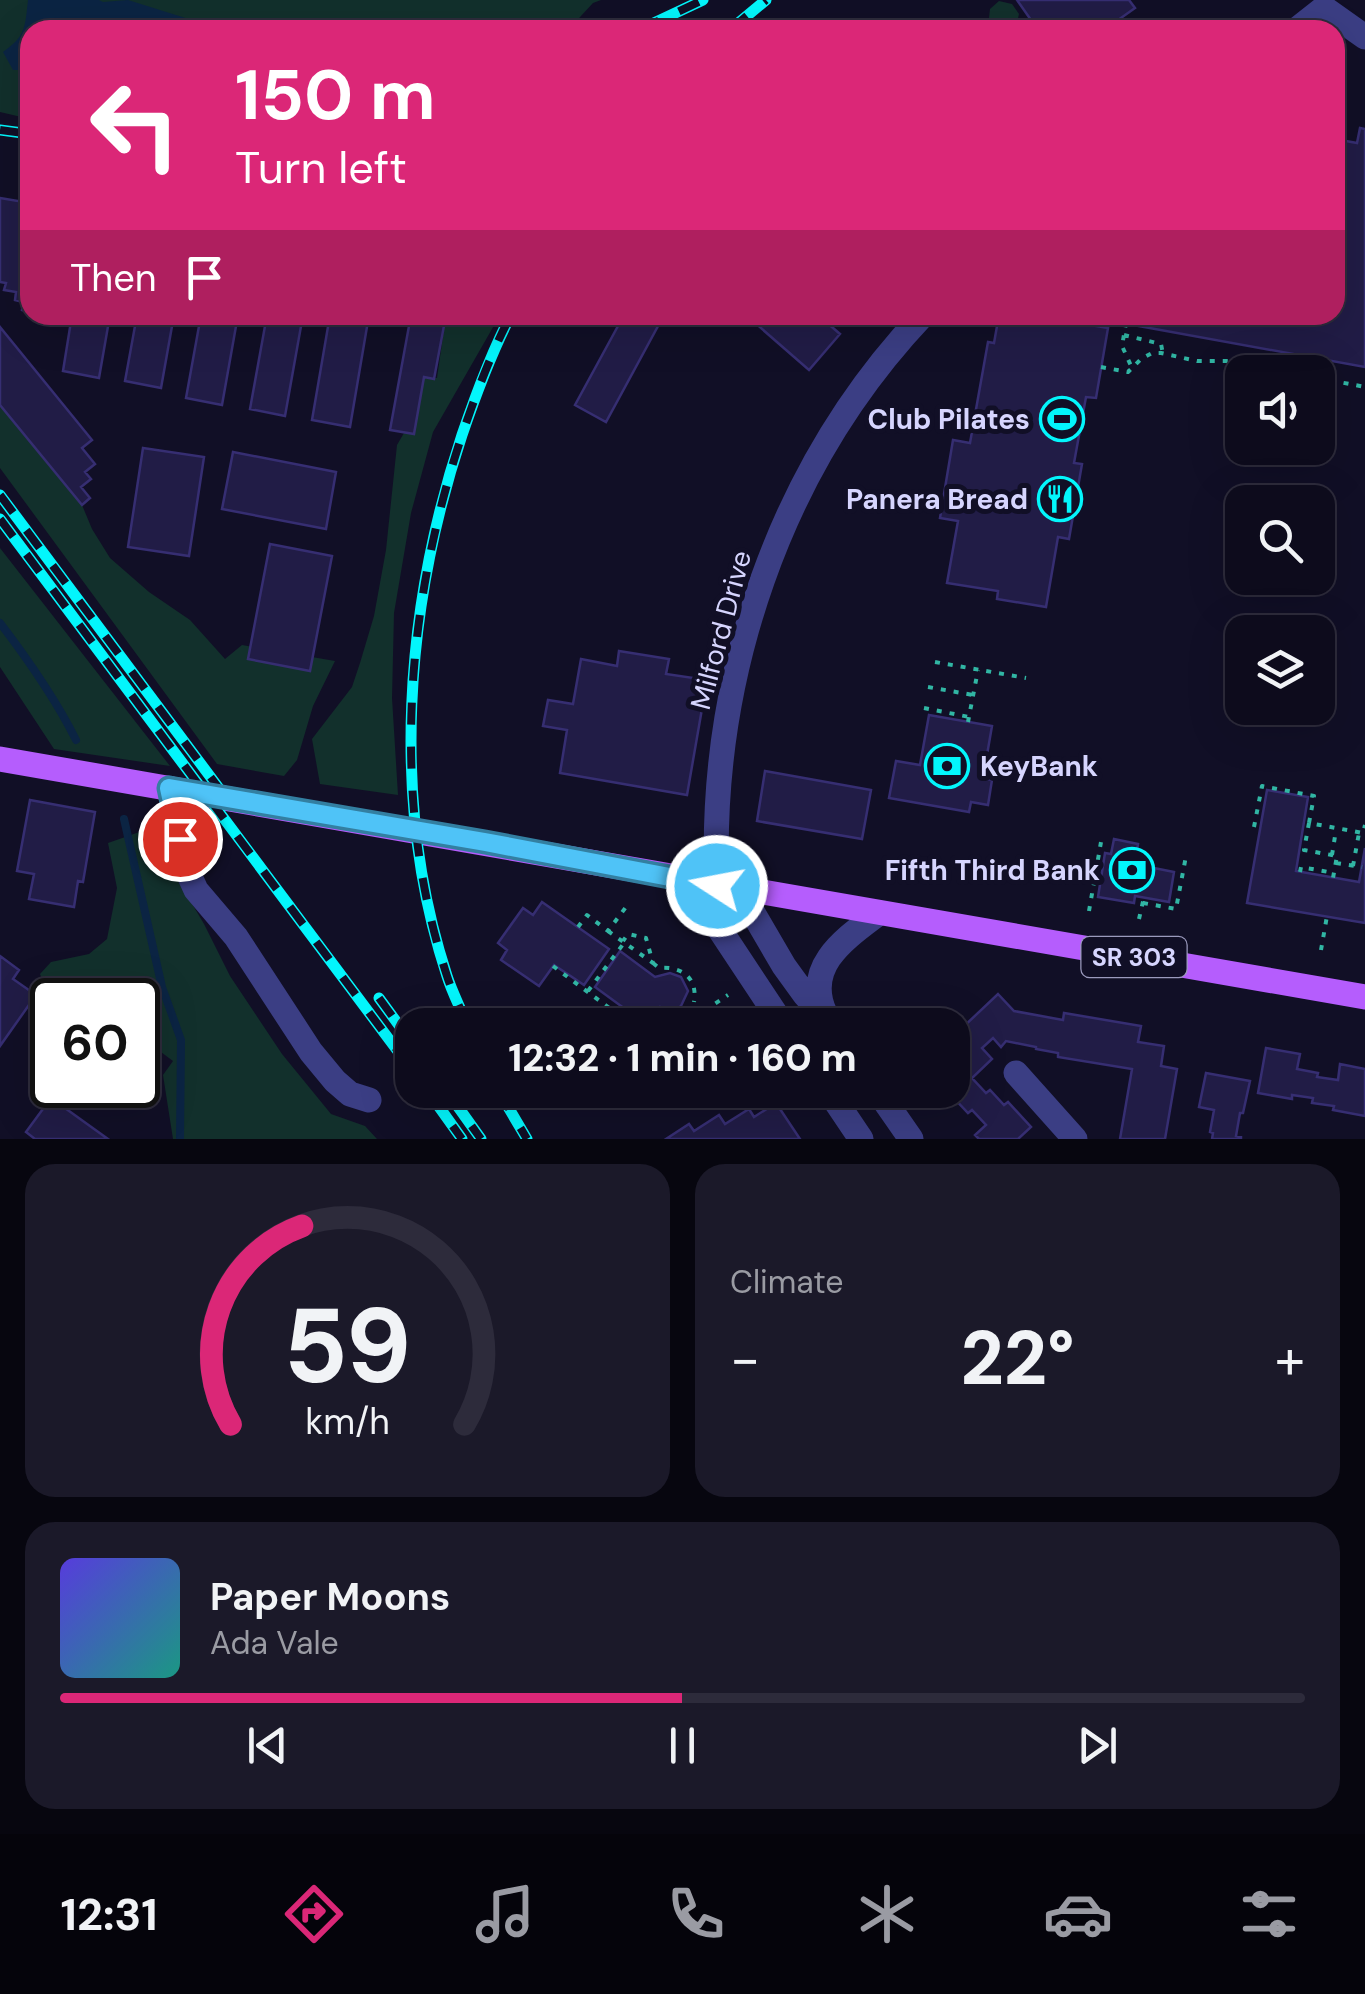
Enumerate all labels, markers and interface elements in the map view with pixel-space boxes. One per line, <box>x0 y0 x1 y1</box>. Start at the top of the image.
text: 150 m <box>235 50 436 141</box>
icon: left <box>70 60 200 190</box>
text: Turn left <box>235 138 407 197</box>
icon: arrive <box>177 250 232 305</box>
text: Then <box>70 253 157 303</box>
map controls <box>1225 355 1335 725</box>
button: sound <box>1225 355 1335 465</box>
sports icon: Club Pilates <box>1039 396 1085 442</box>
place label: Club Pilates <box>868 401 1030 438</box>
restaurant icon: Panera Bread <box>1037 476 1083 522</box>
place label: Panera Bread <box>846 481 1028 518</box>
button: search <box>1225 485 1335 595</box>
street label: Milford Drive <box>682 546 760 714</box>
button: layers <box>1225 615 1335 725</box>
bank icon: KeyBank <box>924 743 970 789</box>
place label: KeyBank <box>980 748 1098 785</box>
pin <box>138 797 223 882</box>
icon: arrive <box>153 812 208 867</box>
position arrow <box>665 834 769 938</box>
bank icon: Fifth Third Bank <box>1109 847 1155 893</box>
place label: Fifth Third Bank <box>885 852 1100 889</box>
road number: SR 303 <box>1082 937 1186 977</box>
speed limit sign: 60 <box>30 978 160 1108</box>
text: 12:32 · 1 min · 160 m <box>508 1033 857 1083</box>
text: Climate <box>730 1261 844 1303</box>
text: 59 <box>283 1279 412 1414</box>
text: 22° <box>960 1310 1075 1407</box>
text: − <box>730 1323 760 1395</box>
text: + <box>1275 1323 1305 1395</box>
text: km/h <box>305 1399 390 1445</box>
text: Paper Moons <box>210 1572 450 1622</box>
text: Ada Vale <box>210 1622 339 1664</box>
icon: previous <box>240 1718 295 1773</box>
icon: pause <box>655 1718 710 1773</box>
icon: next <box>1070 1718 1125 1773</box>
icon: directions <box>279 1879 349 1949</box>
icon: music <box>470 1879 540 1949</box>
icon: phone <box>661 1879 731 1949</box>
icon: climate <box>852 1879 922 1949</box>
icon: car <box>1043 1879 1113 1949</box>
icon: filters <box>1234 1879 1304 1949</box>
text: 12:31 <box>61 1885 158 1944</box>

